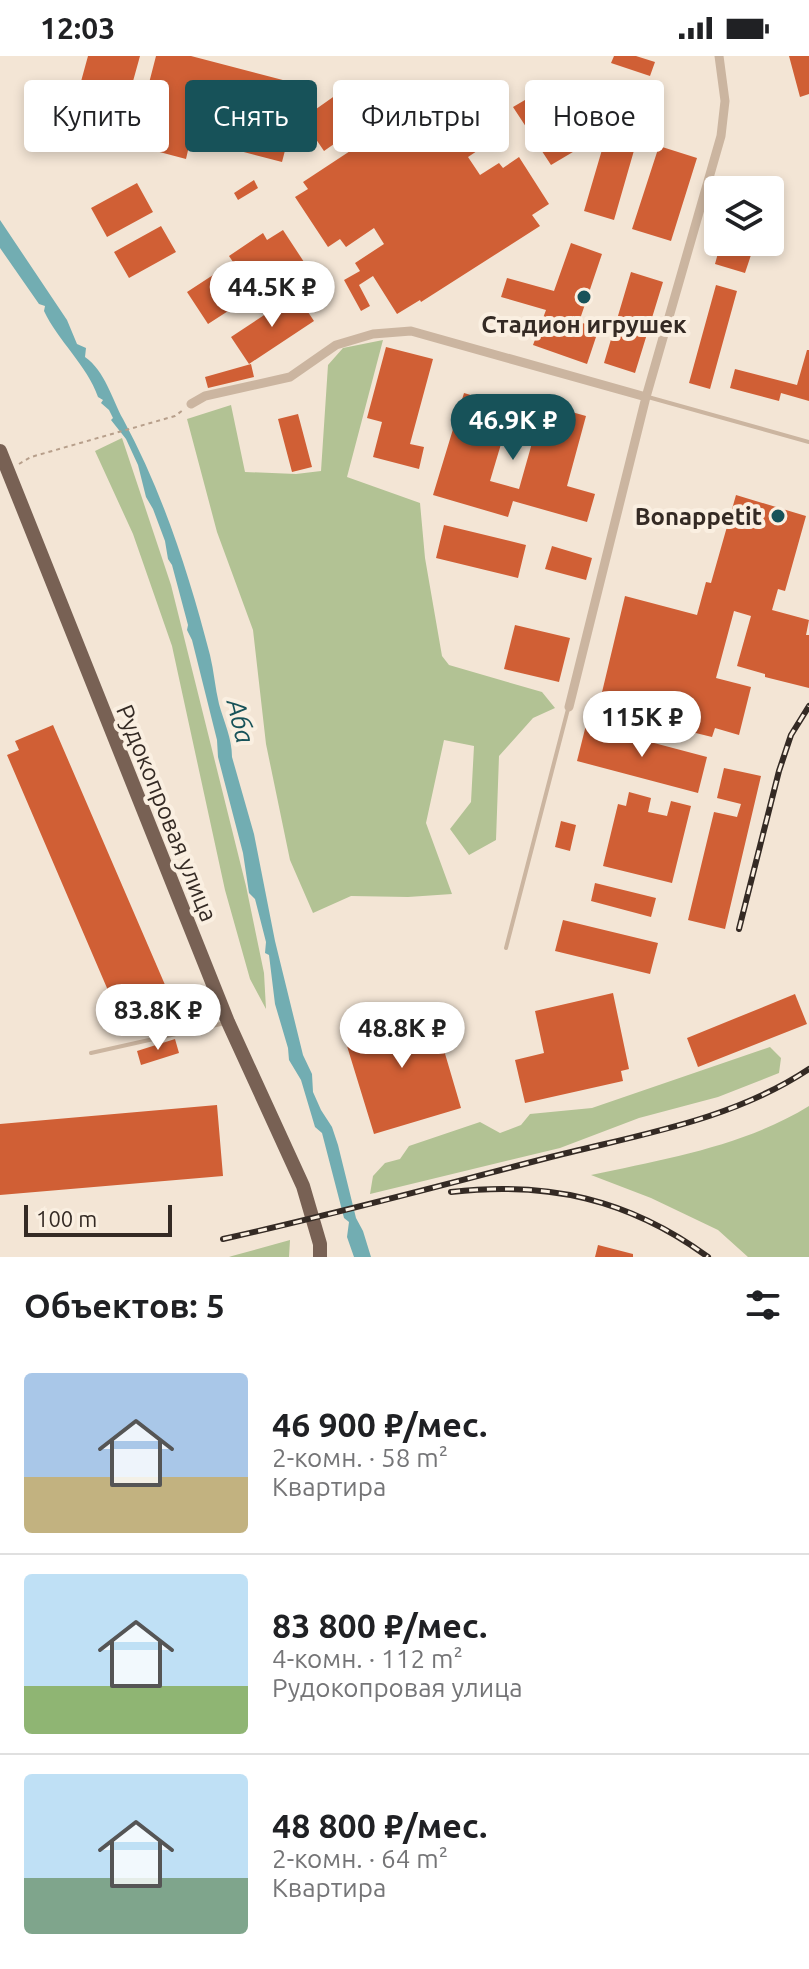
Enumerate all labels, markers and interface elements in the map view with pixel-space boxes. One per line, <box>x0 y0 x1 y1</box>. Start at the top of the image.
text: 12:03 <box>40 11 115 45</box>
chip: Купить <box>24 80 169 152</box>
chip: Снять <box>185 80 317 152</box>
chip: Фильтры <box>333 80 509 152</box>
chip: Новое <box>525 80 664 152</box>
map controls <box>704 176 784 256</box>
button: layers <box>704 176 784 256</box>
pin: 44.5K ₽ <box>198 261 346 329</box>
text: 44.5K ₽ <box>228 272 316 301</box>
marker: Стадион игрушек <box>575 288 593 306</box>
place label: Стадион игрушек <box>481 311 687 338</box>
pin: 46.9K ₽ <box>439 394 587 462</box>
text: 46.9K ₽ <box>469 405 557 434</box>
place label: Bonappetit <box>635 503 762 530</box>
marker: Bonappetit <box>769 507 787 525</box>
pin: 115K ₽ <box>577 691 707 759</box>
water label: Аба <box>221 694 260 746</box>
street label: Рудокопровая улица <box>111 701 223 925</box>
text: 115K ₽ <box>601 702 683 731</box>
pin: 83.8K ₽ <box>84 984 232 1052</box>
text: 83.8K ₽ <box>114 995 202 1024</box>
pin: 48.8K ₽ <box>328 1002 476 1070</box>
text: 48.8K ₽ <box>358 1013 446 1042</box>
scale bar <box>24 1201 172 1237</box>
text: 100 m <box>36 1206 97 1231</box>
icon: filters <box>741 1283 785 1327</box>
text: Объектов: 5 <box>24 1286 225 1324</box>
icon: home <box>88 1405 184 1501</box>
text: 46 900 ₽/мес. <box>272 1405 487 1443</box>
text: 2-комн. · 58 m² <box>272 1443 448 1472</box>
text: Квартира <box>272 1472 386 1501</box>
icon: home <box>88 1606 184 1702</box>
text: 83 800 ₽/мес. <box>272 1606 487 1644</box>
text: 4-комн. · 112 m² <box>272 1644 463 1673</box>
text: Рудокопровая улица <box>272 1673 523 1702</box>
icon: home <box>88 1806 184 1902</box>
text: 48 800 ₽/мес. <box>272 1806 487 1844</box>
text: 2-комн. · 64 m² <box>272 1844 448 1873</box>
text: Квартира <box>272 1873 386 1902</box>

